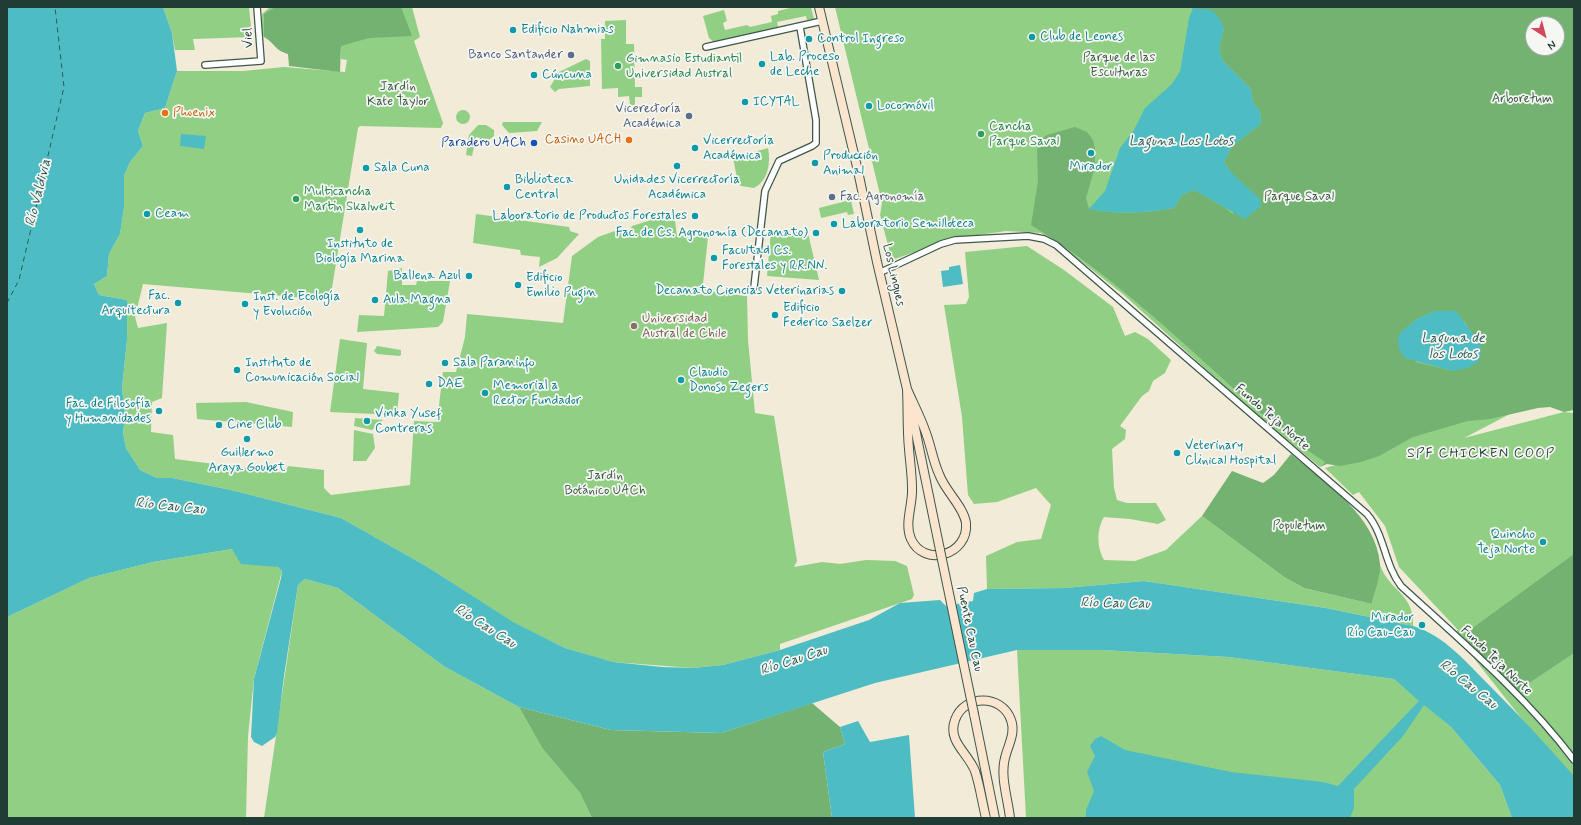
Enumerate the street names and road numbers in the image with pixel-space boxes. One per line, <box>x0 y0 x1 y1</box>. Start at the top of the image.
street label: Viel <box>241 27 257 49</box>
street label: Los Lingues <box>878 242 908 308</box>
street label: Fundo Teja Norte <box>1232 381 1312 455</box>
street label: Puente Cau Cau <box>952 585 986 673</box>
street label: Fundo Teja Norte <box>1457 623 1535 699</box>

